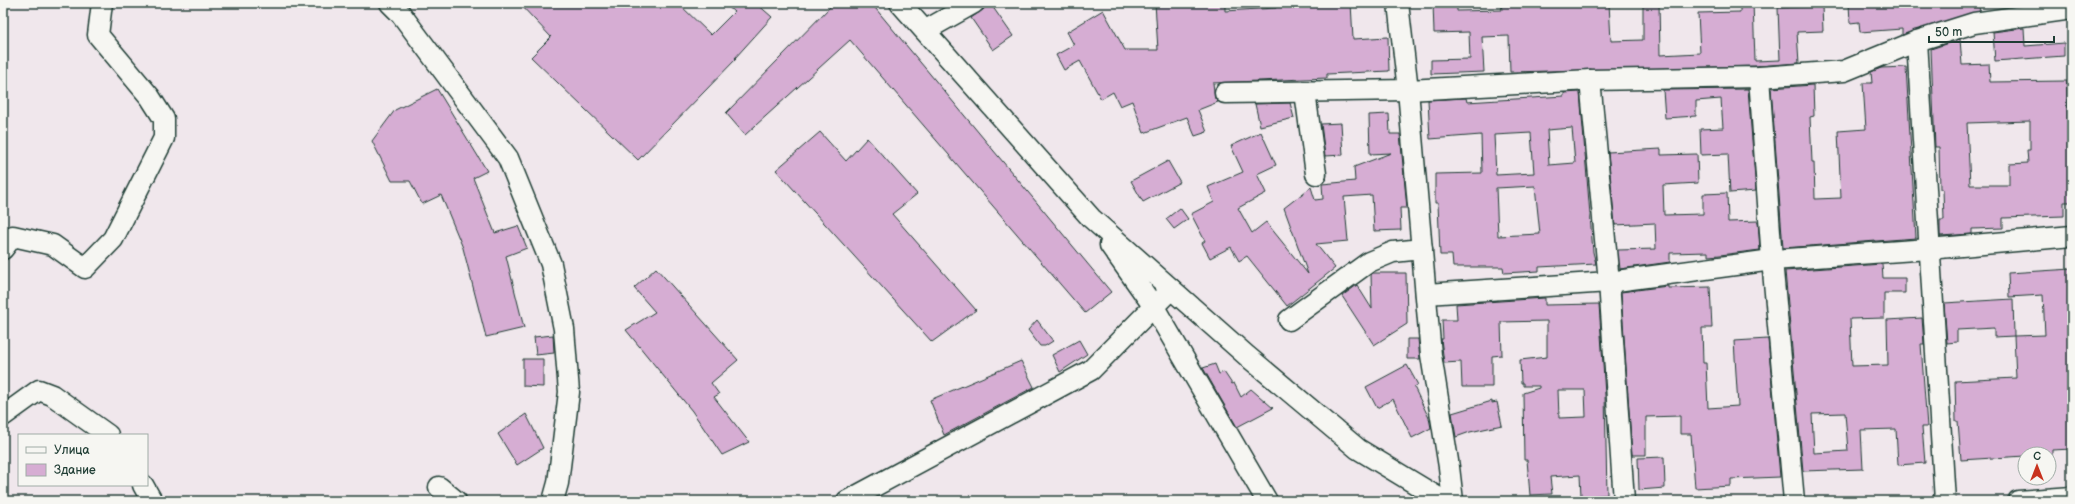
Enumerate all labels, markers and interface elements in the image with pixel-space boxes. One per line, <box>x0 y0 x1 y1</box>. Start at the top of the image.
scale bar <box>1929 18 2054 44</box>
text: 50 m <box>1935 25 1962 40</box>
legend <box>18 434 148 486</box>
text: Улица <box>54 443 90 458</box>
north arrow <box>2017 446 2057 486</box>
text: С <box>2033 450 2041 463</box>
text: Здание <box>54 463 96 478</box>

